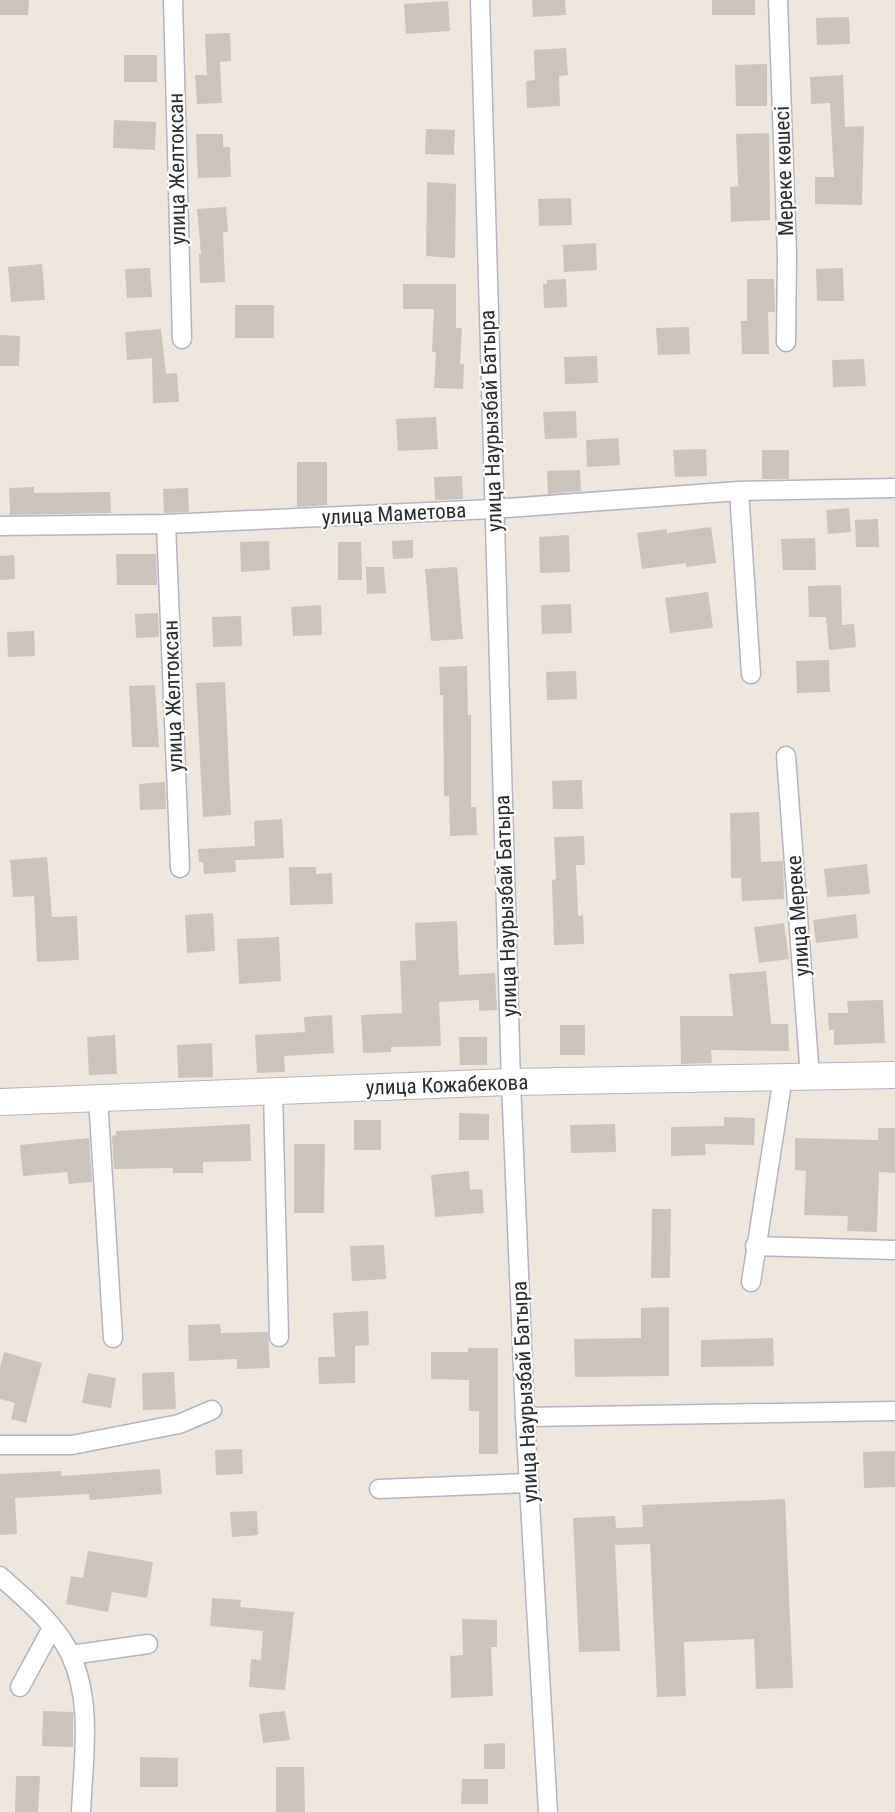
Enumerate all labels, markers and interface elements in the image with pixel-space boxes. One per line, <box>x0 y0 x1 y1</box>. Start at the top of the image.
street label: улица Желтоксан <box>164 93 190 245</box>
street label: Мереке көшесі <box>770 106 798 236</box>
street label: улица Наурызбай Батыра <box>475 310 507 532</box>
street label: улица Маметова <box>321 498 467 530</box>
street label: улица Желтоксан <box>158 620 188 772</box>
street label: улица Наурызбай Батыра <box>490 795 522 1017</box>
street label: улица Мереке <box>782 855 814 977</box>
street label: улица Кожабекова <box>365 1070 529 1100</box>
street label: улица Наурызбай Батыра <box>507 1280 543 1504</box>

